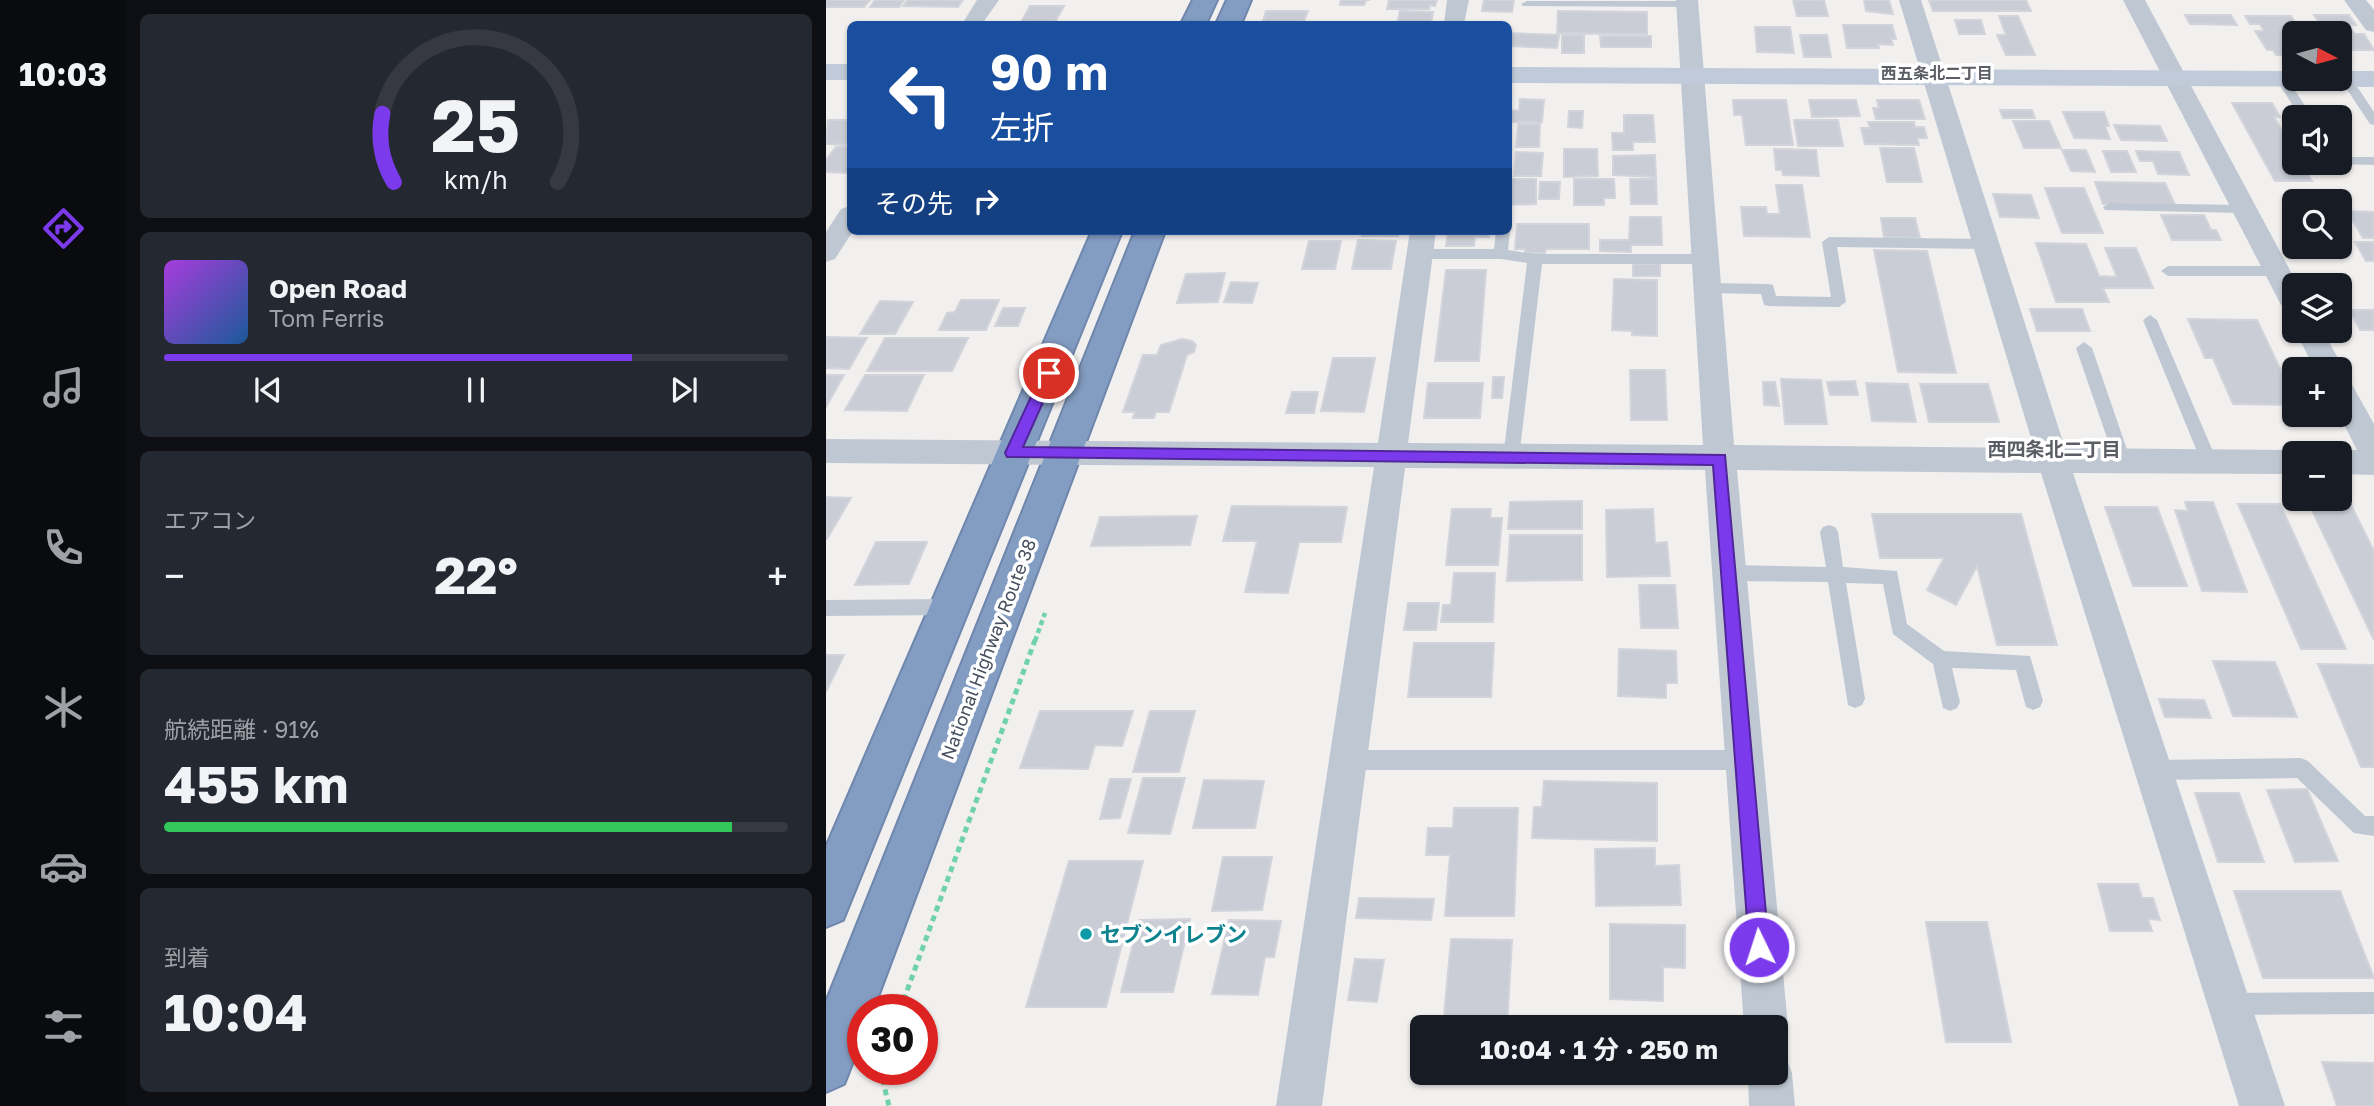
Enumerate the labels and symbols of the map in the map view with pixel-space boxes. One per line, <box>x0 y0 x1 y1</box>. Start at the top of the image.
north arrow <box>2282 21 2352 91</box>
district label: 西五条北二丁目 <box>1881 63 1993 83</box>
pin <box>1019 343 1079 403</box>
district label: 西四条北二丁目 <box>1987 437 2121 460</box>
street label: National Highway Route 38 <box>936 536 1040 762</box>
position arrow <box>1722 910 1796 984</box>
place label: セブンイレブン <box>1100 921 1247 947</box>
marker: セブンイレブン <box>1078 926 1094 942</box>
speed limit sign: 30 <box>847 994 938 1085</box>

